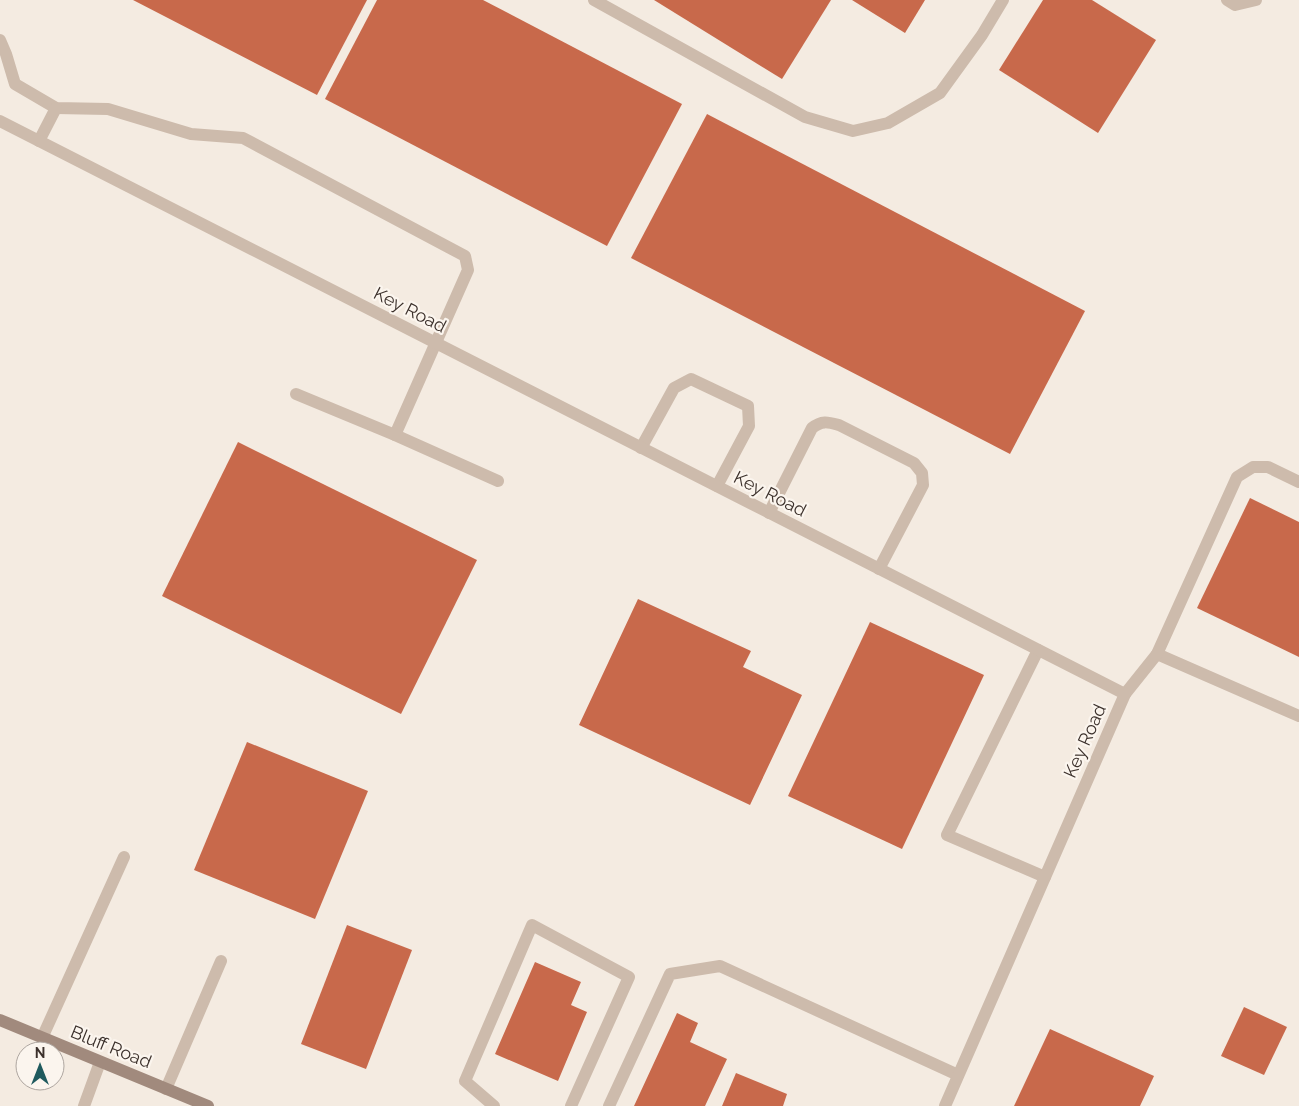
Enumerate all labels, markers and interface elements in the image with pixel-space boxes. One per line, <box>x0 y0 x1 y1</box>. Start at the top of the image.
street label: Key Road <box>371 282 450 337</box>
street label: Key Road <box>731 466 810 521</box>
street label: Key Road <box>1059 701 1110 781</box>
street label: Bluff Road <box>68 1021 155 1072</box>
north arrow <box>15 1041 65 1091</box>
text: N <box>35 1045 45 1061</box>

